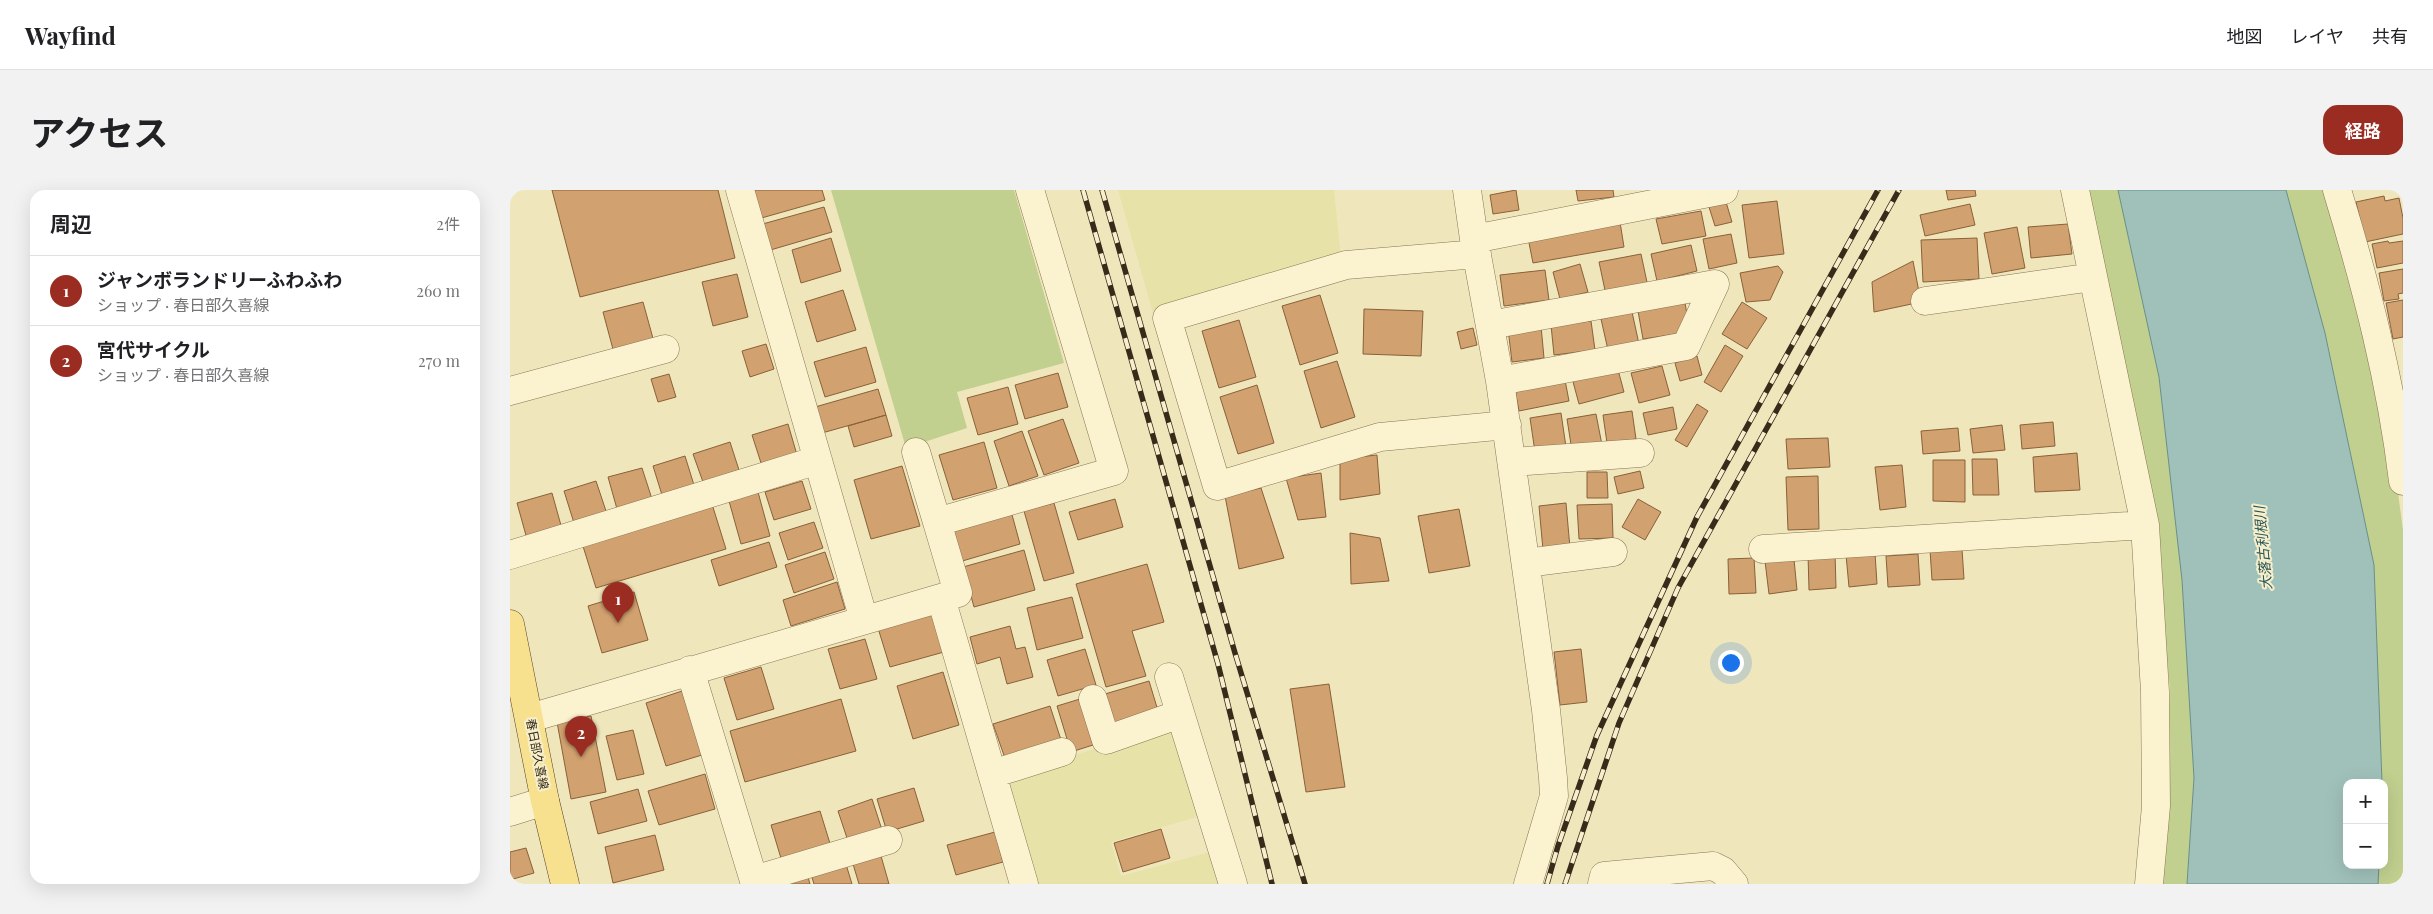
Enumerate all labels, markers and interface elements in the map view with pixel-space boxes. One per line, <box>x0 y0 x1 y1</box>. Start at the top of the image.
text: Wayfind <box>25 19 116 51</box>
text: 地図 <box>2227 24 2263 48</box>
text: レイヤ <box>2291 24 2344 48</box>
text: 共有 <box>2372 24 2408 48</box>
button: 経路 <box>2323 105 2403 155</box>
text: アクセス <box>30 108 168 155</box>
text: 周辺 <box>50 209 92 237</box>
text: 2件 <box>436 213 460 234</box>
text: ジャンボランドリーふわふわ <box>97 266 342 292</box>
text: 1 <box>63 280 69 301</box>
text: 260 m <box>416 280 460 301</box>
text: ショップ · 春日部久喜線 <box>97 294 269 315</box>
text: 宮代サイクル <box>97 336 210 362</box>
text: 2 <box>62 350 70 371</box>
text: 270 m <box>418 350 460 371</box>
text: ショップ · 春日部久喜線 <box>97 364 269 385</box>
water label: 大落古利根川 <box>2249 503 2276 591</box>
pin: 1 <box>602 582 634 623</box>
your location <box>1718 650 1744 676</box>
pin: 2 <box>565 716 597 757</box>
street label: 春日部久喜線 <box>523 717 553 791</box>
map controls <box>2343 779 2388 869</box>
button: + <box>2343 779 2388 824</box>
button: − <box>2343 824 2388 869</box>

